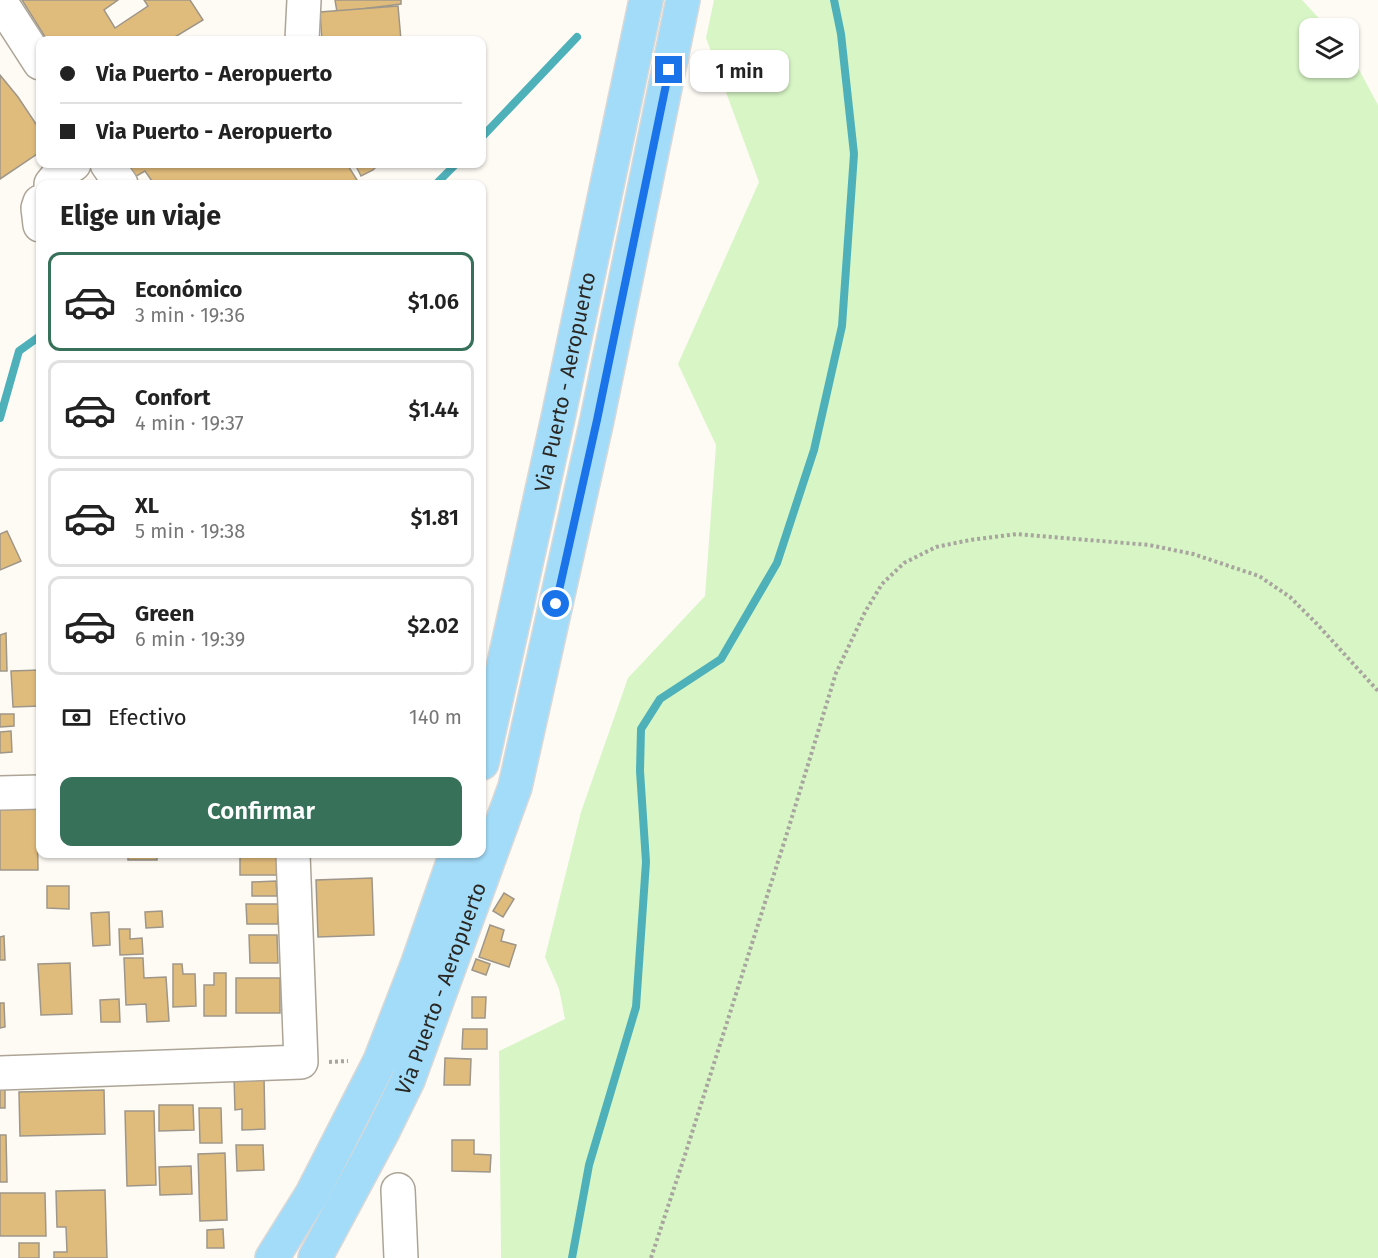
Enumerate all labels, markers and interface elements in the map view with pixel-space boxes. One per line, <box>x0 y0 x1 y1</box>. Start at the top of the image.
map controls <box>1299 18 1359 78</box>
button: layers <box>1299 18 1359 78</box>
callout: 1 min <box>690 49 789 91</box>
route end <box>655 56 682 83</box>
text: 1 min <box>715 59 764 83</box>
text: Via Puerto - Aeropuerto <box>96 60 332 87</box>
text: Via Puerto - Aeropuerto <box>96 118 332 145</box>
text: Elige un viaje <box>60 200 221 232</box>
street label: Via Puerto - Aeropuerto <box>529 270 601 494</box>
icon: car <box>63 275 117 329</box>
text: Económico <box>135 276 242 303</box>
text: $1.06 <box>408 288 459 315</box>
text: 3 min · 19:36 <box>135 303 245 327</box>
icon: car <box>63 383 117 437</box>
text: Confort <box>135 384 211 411</box>
text: $1.44 <box>408 396 459 423</box>
text: 4 min · 19:37 <box>135 411 244 435</box>
icon: car <box>63 491 117 545</box>
text: XL <box>135 492 159 519</box>
text: $1.81 <box>410 504 459 531</box>
text: 5 min · 19:38 <box>135 519 245 543</box>
route start <box>542 590 569 617</box>
icon: car <box>63 599 117 653</box>
text: Green <box>135 600 194 627</box>
text: $2.02 <box>407 612 459 639</box>
text: 6 min · 19:39 <box>135 627 245 651</box>
icon: cash <box>60 701 93 734</box>
text: Efectivo <box>108 704 187 731</box>
text: 140 m <box>409 705 462 729</box>
button: Confirmar <box>60 777 462 846</box>
street label: Via Puerto - Aeropuerto <box>390 879 492 1099</box>

